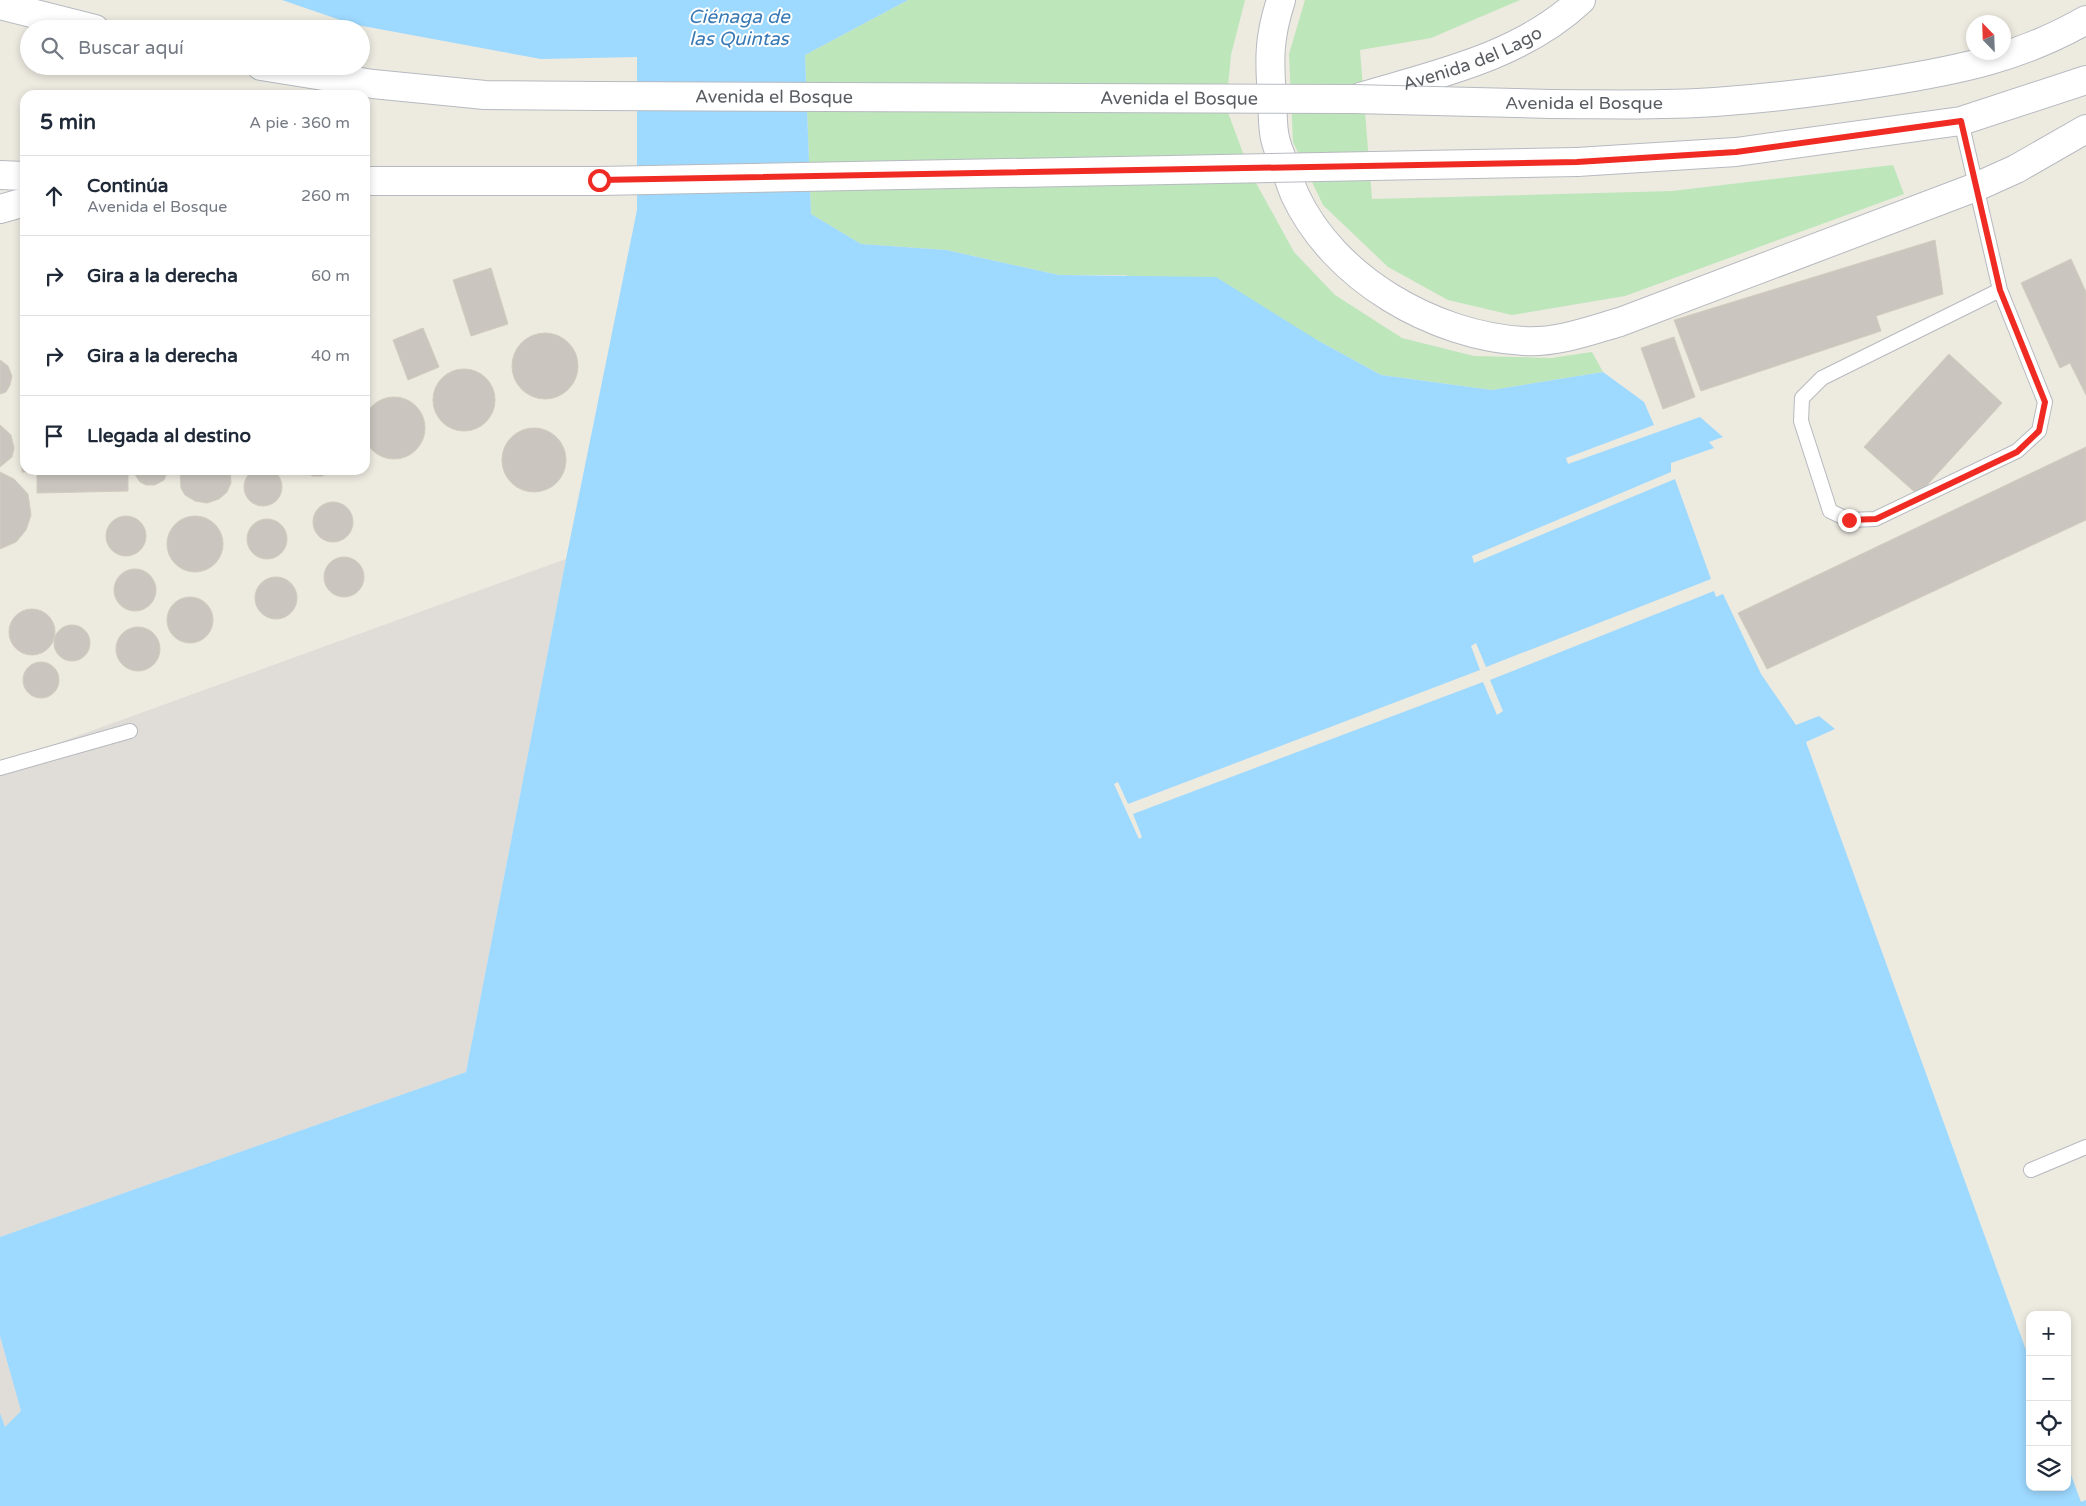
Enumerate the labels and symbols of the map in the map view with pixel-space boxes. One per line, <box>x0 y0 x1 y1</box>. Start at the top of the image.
water label: Ciénaga de las Quintas <box>688 6 791 50</box>
north arrow <box>1966 15 2011 60</box>
street label: Avenida del Lago <box>1400 21 1546 95</box>
street label: Avenida el Bosque <box>695 85 853 108</box>
street label: Avenida el Bosque <box>1100 87 1258 110</box>
street label: Avenida el Bosque <box>1505 92 1663 114</box>
route start <box>588 169 611 192</box>
route end <box>1838 509 1861 532</box>

